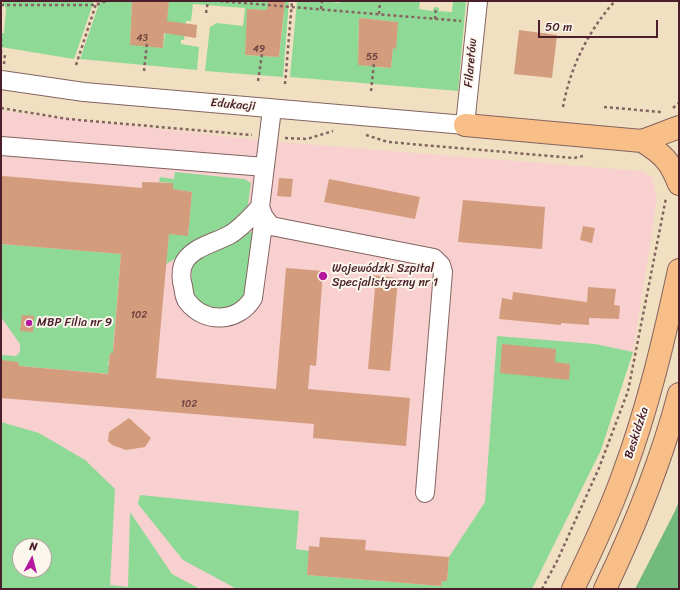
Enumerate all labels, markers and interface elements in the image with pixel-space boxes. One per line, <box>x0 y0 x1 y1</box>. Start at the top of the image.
scale bar <box>540 12 660 38</box>
text: 50 m <box>545 16 572 38</box>
house number: 43 <box>136 32 148 44</box>
street label: Filaretów <box>462 38 480 88</box>
house number: 49 <box>253 43 265 55</box>
house number: 55 <box>366 51 378 63</box>
street label: Edukacji <box>210 96 256 114</box>
place label: Wojewódzki Szpital Specjalistyczny nr 1 <box>332 262 438 290</box>
marker: Wojewódzki Szpital Specjalistyczny nr 1 <box>317 270 329 282</box>
house number: 102 <box>131 309 147 321</box>
place label: MBP Filia nr 9 <box>37 316 112 330</box>
marker: MBP Filia nr 9 <box>24 318 34 328</box>
house number: 102 <box>181 398 197 410</box>
street label: Beskidzka <box>622 405 652 461</box>
text: N <box>28 537 38 556</box>
north arrow <box>12 538 52 578</box>

